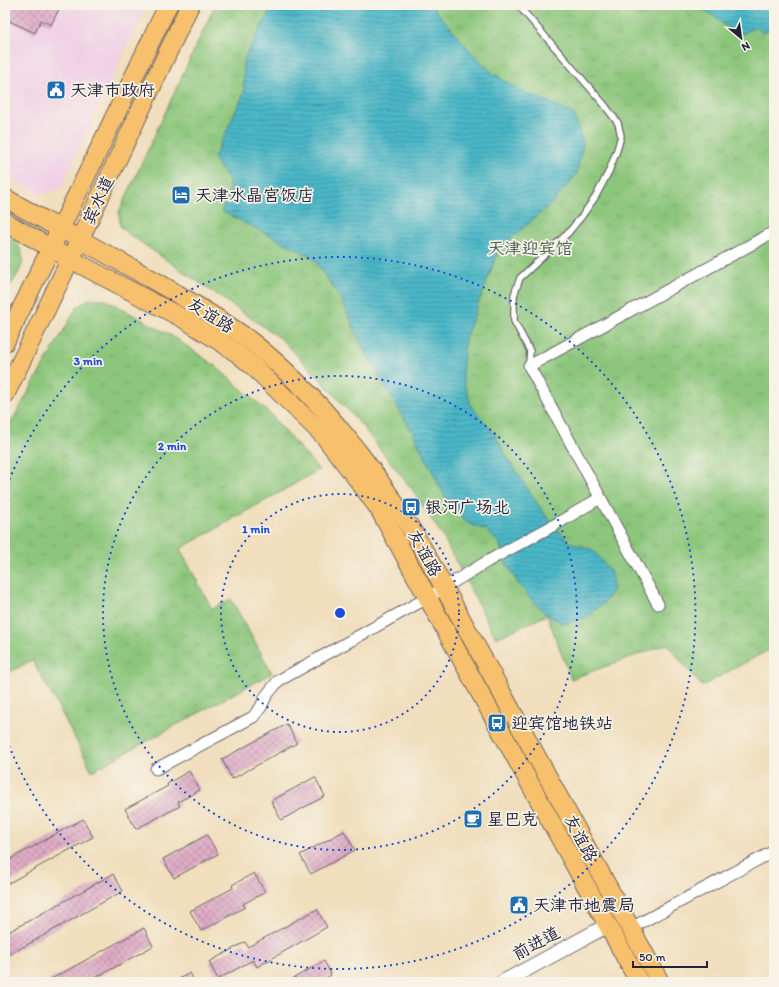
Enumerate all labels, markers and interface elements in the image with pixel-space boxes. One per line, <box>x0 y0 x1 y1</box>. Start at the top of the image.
north arrow <box>721 18 761 58</box>
text: N <box>739 39 752 54</box>
public building icon: 天津市政府 <box>45 79 67 101</box>
place label: 天津市政府 <box>70 80 155 100</box>
street label: 宾水道 <box>78 173 118 227</box>
hotel icon: 天津水晶宫饭店 <box>170 184 192 206</box>
place label: 天津水晶宫饭店 <box>195 185 314 205</box>
park label: 天津迎宾馆 <box>488 238 573 258</box>
street label: 友谊路 <box>184 293 238 337</box>
text: 3 min <box>74 354 103 368</box>
text: 2 min <box>158 439 187 453</box>
bus stop icon: 银河广场北 <box>400 496 422 518</box>
place label: 银河广场北 <box>425 497 510 517</box>
text: 1 min <box>242 522 271 536</box>
street label: 友谊路 <box>404 526 446 580</box>
centre of rings <box>333 606 347 620</box>
bus stop icon: 迎宾馆地铁站 <box>486 712 508 734</box>
place label: 迎宾馆地铁站 <box>511 713 613 733</box>
cafe icon: 星巴克 <box>462 808 484 830</box>
place label: 星巴克 <box>487 809 538 829</box>
street label: 友谊路 <box>560 811 602 865</box>
public building icon: 天津市地震局 <box>508 894 530 916</box>
place label: 天津市地震局 <box>533 895 635 915</box>
street label: 前进道 <box>509 922 563 964</box>
scale bar <box>633 943 707 969</box>
text: 50 m <box>639 950 665 964</box>

